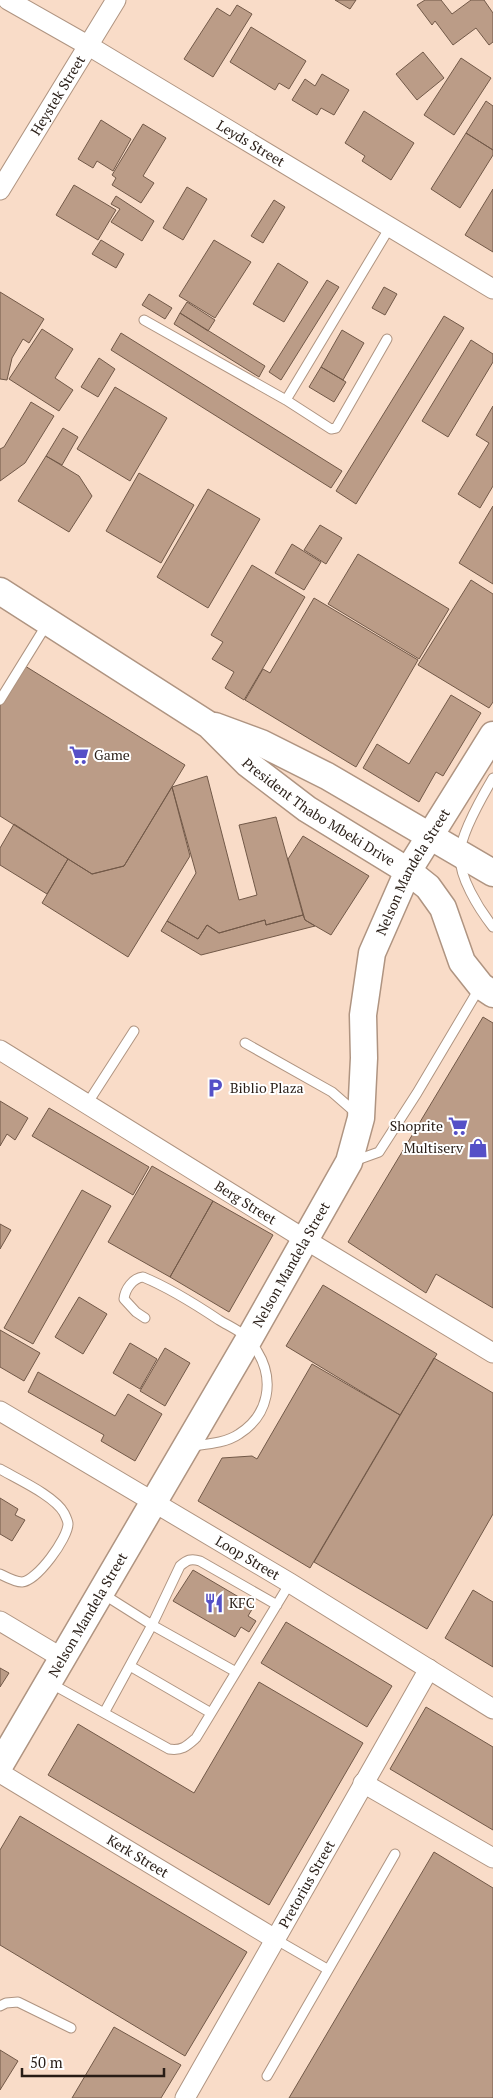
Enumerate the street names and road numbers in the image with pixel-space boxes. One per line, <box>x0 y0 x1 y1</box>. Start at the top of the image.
street label: Heystek Street <box>26 51 90 139</box>
street label: Leyds Street <box>214 115 289 171</box>
street label: President Thabo Mbeki Drive <box>238 754 399 870</box>
street label: Nelson Mandela Street <box>371 804 454 938</box>
street label: Berg Street <box>211 1176 281 1229</box>
street label: Nelson Mandela Street <box>248 1197 334 1331</box>
street label: Loop Street <box>212 1531 284 1584</box>
street label: Nelson Mandela Street <box>43 1548 132 1680</box>
street label: Kerk Street <box>104 1830 173 1882</box>
street label: Pretorius Street <box>274 1836 339 1931</box>

